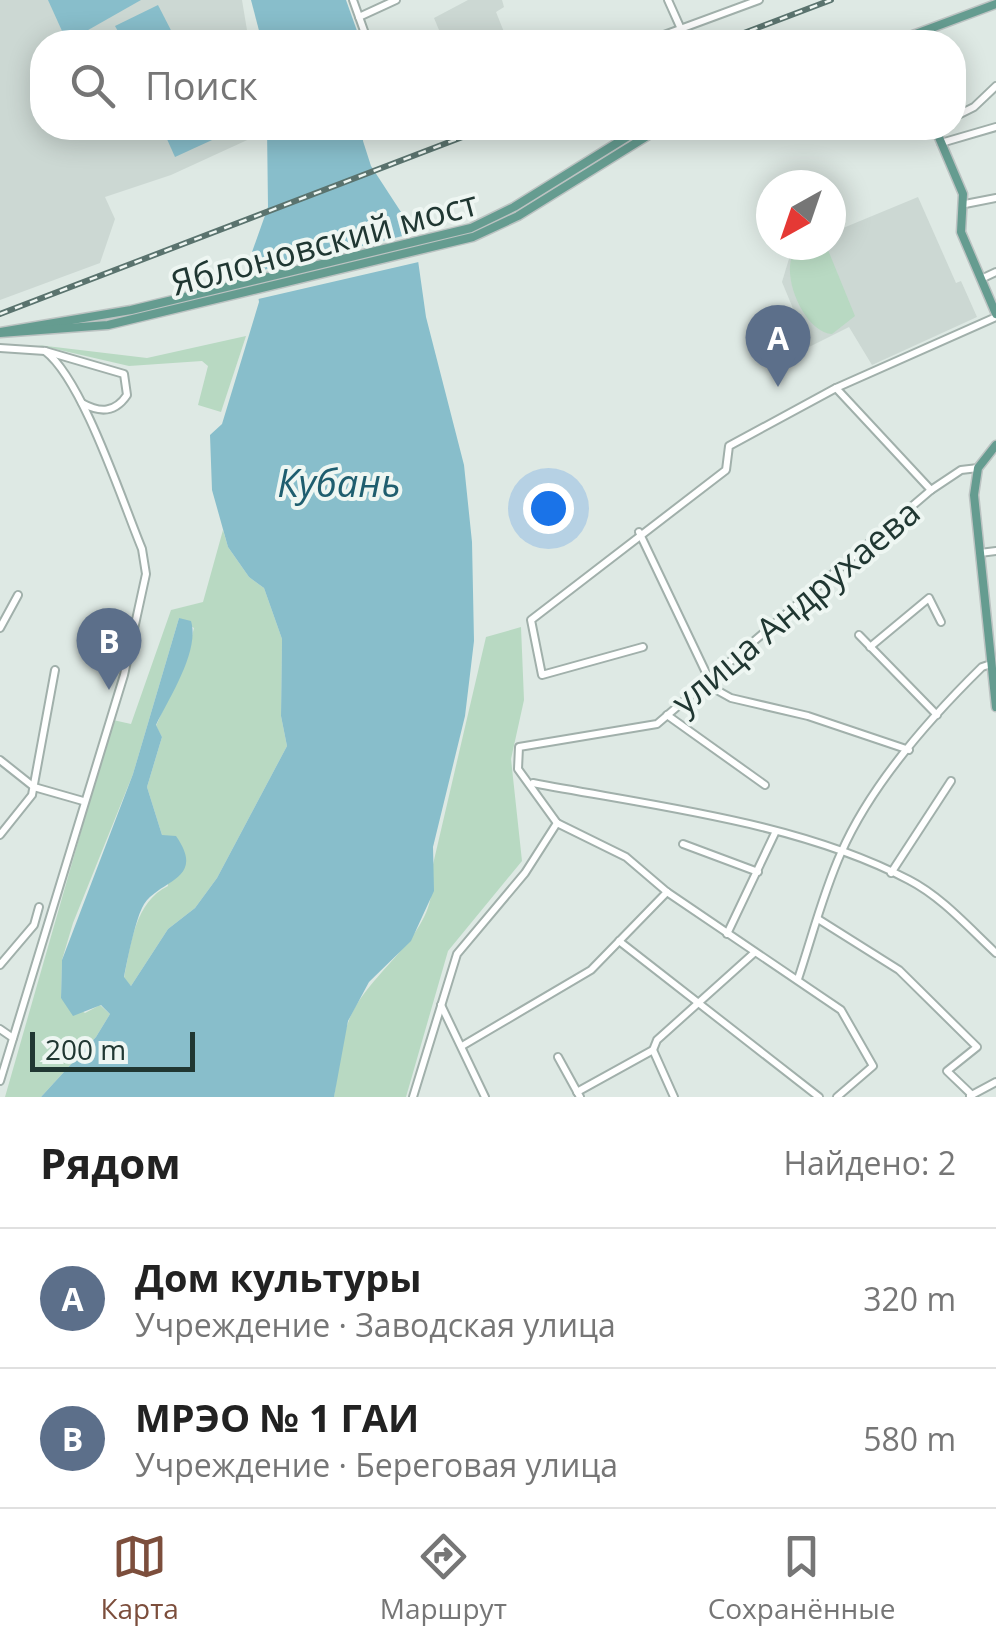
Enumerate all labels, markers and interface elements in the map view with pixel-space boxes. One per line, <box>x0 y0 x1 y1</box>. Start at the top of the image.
search box <box>30 30 966 140</box>
icon: search <box>65 58 120 113</box>
text: Поиск <box>145 59 258 111</box>
north arrow <box>756 170 846 260</box>
street label: Яблоновский мост <box>165 178 483 306</box>
pin: A <box>746 304 810 387</box>
water label: Кубань <box>277 456 401 508</box>
your location <box>523 483 574 534</box>
street label: улица Андрухаева <box>661 488 929 724</box>
pin: B <box>76 608 142 690</box>
scale bar <box>30 1027 195 1072</box>
text: 200 m <box>45 1030 126 1068</box>
text: Рядом <box>40 1134 181 1191</box>
text: Найдено: 2 <box>783 1141 956 1184</box>
text: Дом культуры <box>135 1251 421 1303</box>
text: A <box>61 1277 84 1320</box>
text: 320 m <box>863 1277 956 1320</box>
text: Учреждение · Заводская улица <box>135 1303 616 1346</box>
text: МРЭО № 1 ГАИ <box>135 1391 419 1443</box>
text: B <box>62 1417 83 1460</box>
text: 580 m <box>863 1417 956 1460</box>
text: Учреждение · Береговая улица <box>135 1443 618 1486</box>
tab: Карта <box>100 1529 179 1627</box>
tab: Маршрут <box>380 1529 507 1627</box>
tab: Сохранённые <box>708 1529 896 1627</box>

